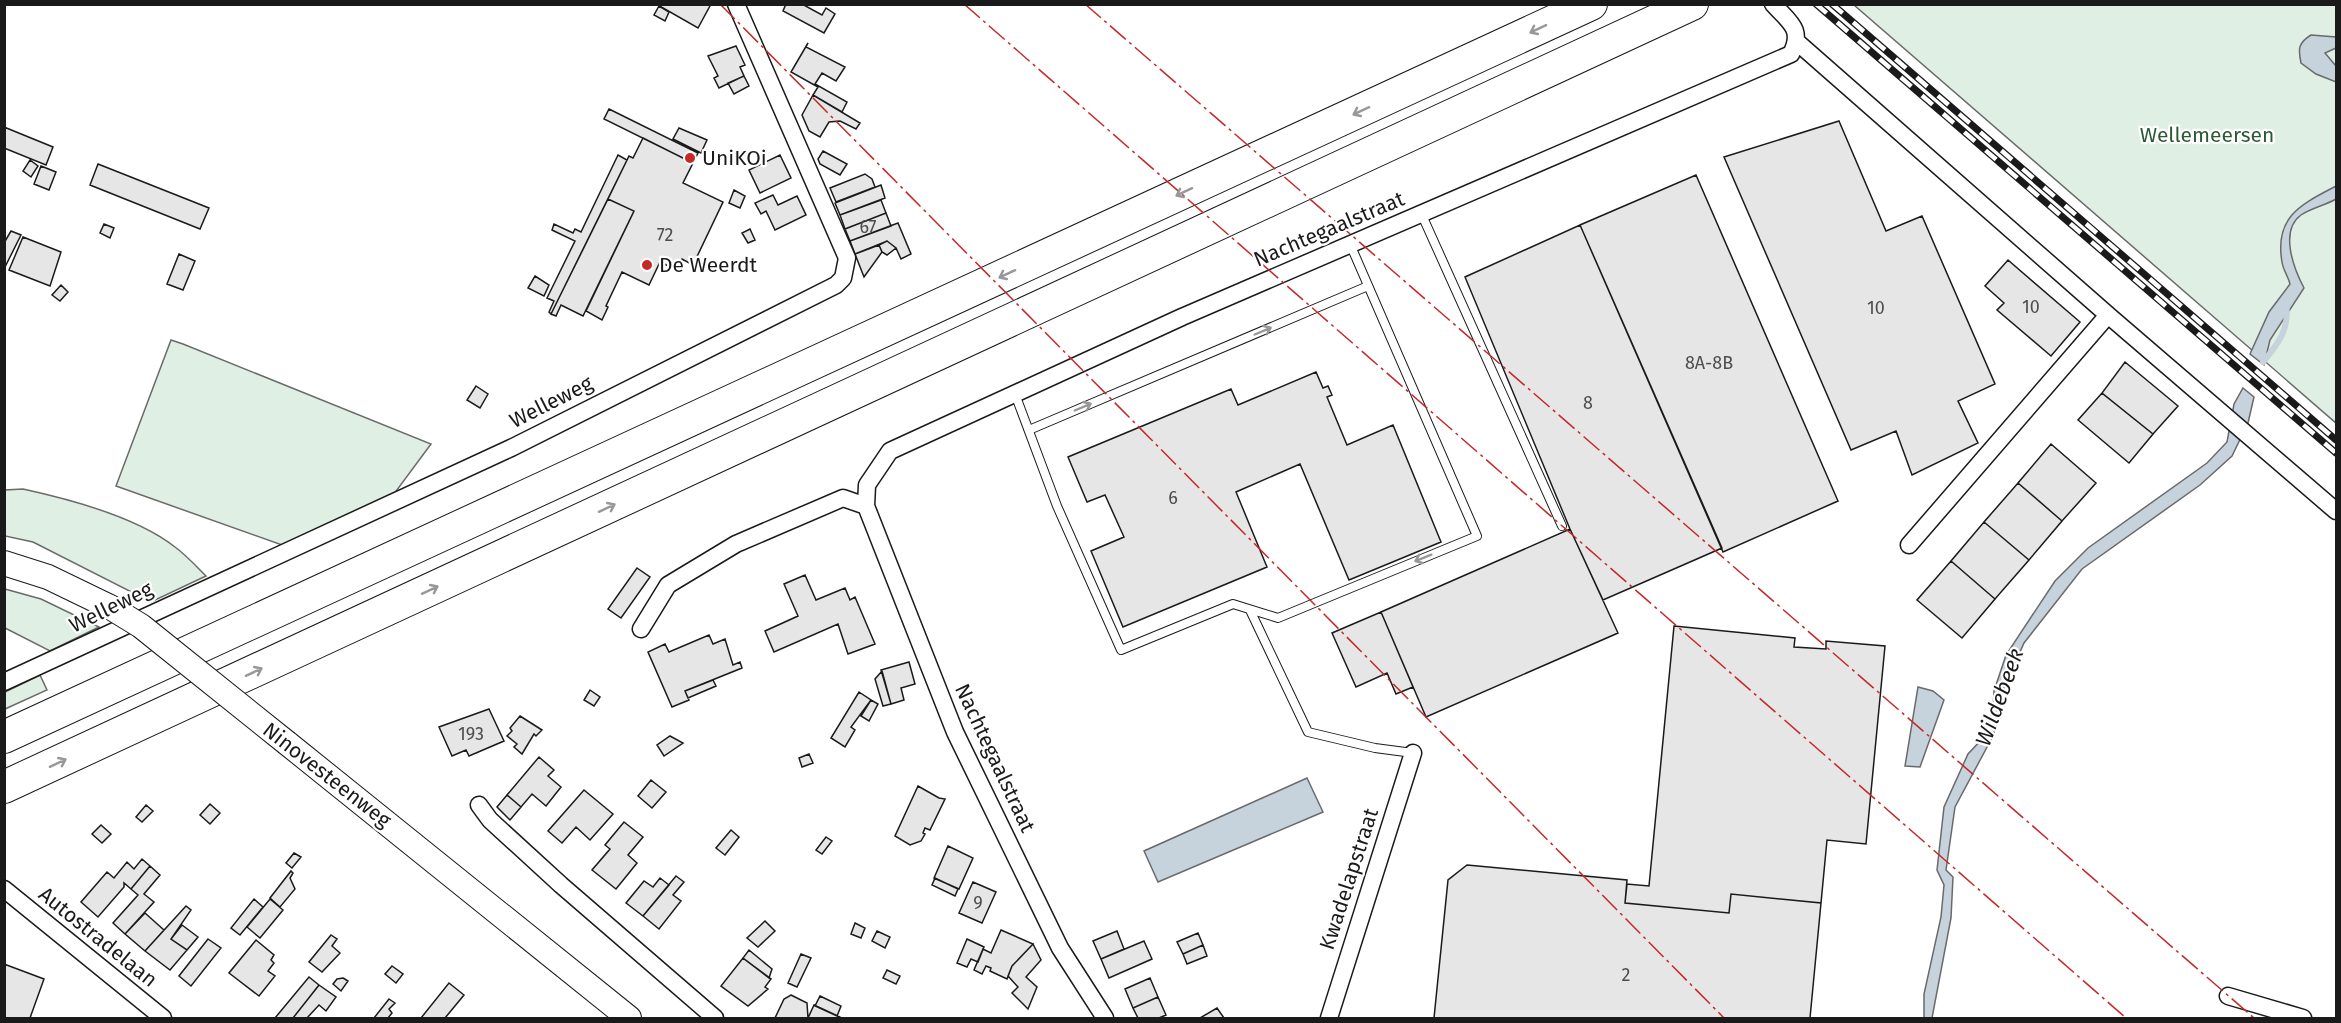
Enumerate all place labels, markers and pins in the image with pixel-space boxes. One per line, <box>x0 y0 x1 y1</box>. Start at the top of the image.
place label: UniKOi <box>702 145 767 171</box>
marker: UniKOi <box>683 151 697 165</box>
place label: De Weerdt <box>659 252 758 278</box>
marker: De Weerdt <box>640 258 654 272</box>

